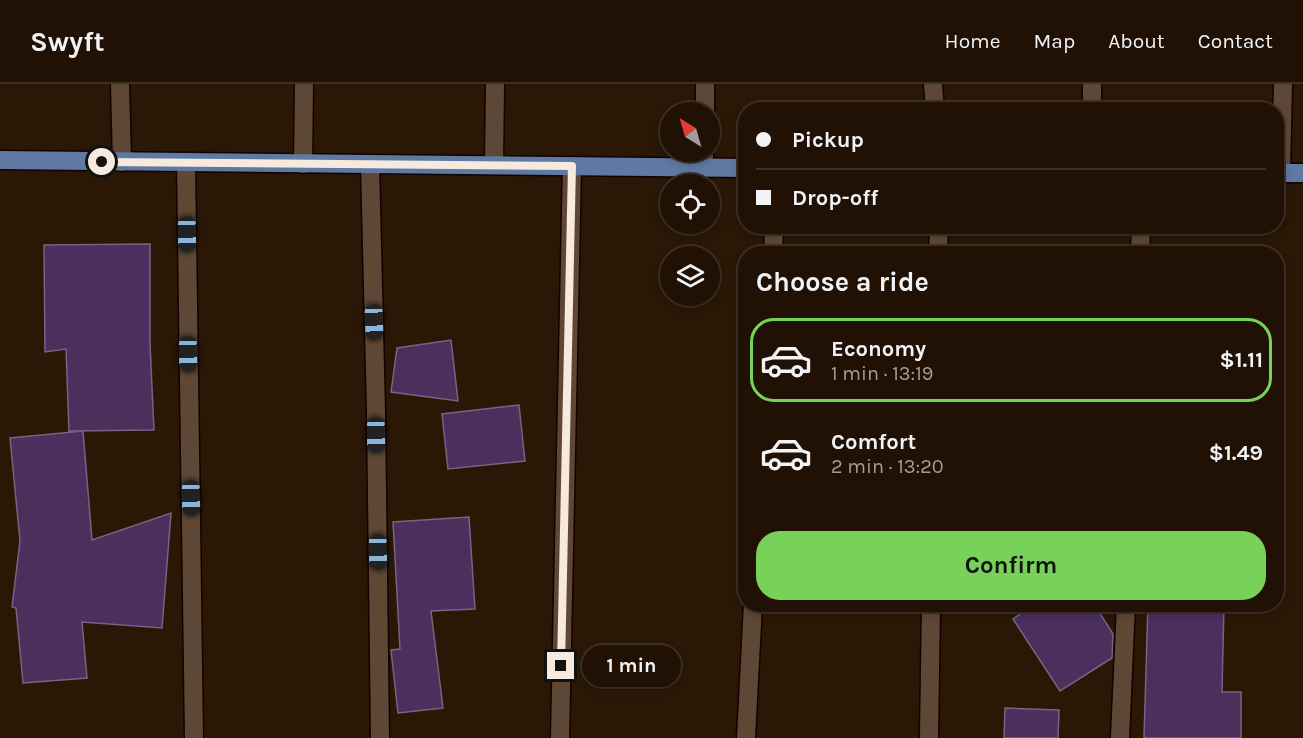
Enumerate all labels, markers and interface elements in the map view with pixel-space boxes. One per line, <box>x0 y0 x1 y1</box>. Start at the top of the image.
text: Swyft <box>30 25 105 58</box>
text: Home <box>945 29 1001 53</box>
text: Map <box>1034 29 1075 53</box>
text: About <box>1108 29 1165 53</box>
text: Contact <box>1198 29 1273 53</box>
north arrow <box>660 102 720 162</box>
map controls <box>660 102 720 306</box>
text: Pickup <box>792 127 864 153</box>
route start <box>88 148 115 175</box>
button: locate <box>660 174 720 234</box>
text: Drop-off <box>792 185 878 211</box>
car <box>178 216 196 252</box>
button: layers <box>660 246 720 306</box>
text: Choose a ride <box>756 266 929 298</box>
car <box>364 304 384 340</box>
icon: car <box>759 333 813 387</box>
car <box>179 336 197 372</box>
text: Economy <box>831 336 926 362</box>
text: $1.11 <box>1220 347 1263 373</box>
text: 1 min · 13:19 <box>831 362 933 385</box>
car <box>367 417 385 453</box>
icon: car <box>759 426 813 480</box>
text: Comfort <box>831 429 916 455</box>
text: $1.49 <box>1209 440 1263 466</box>
text: 2 min · 13:20 <box>831 455 944 478</box>
car <box>182 480 200 516</box>
button: Confirm <box>756 531 1266 600</box>
car <box>369 534 387 570</box>
callout: 1 min <box>582 645 681 687</box>
route end <box>547 652 574 679</box>
text: 1 min <box>606 654 657 677</box>

